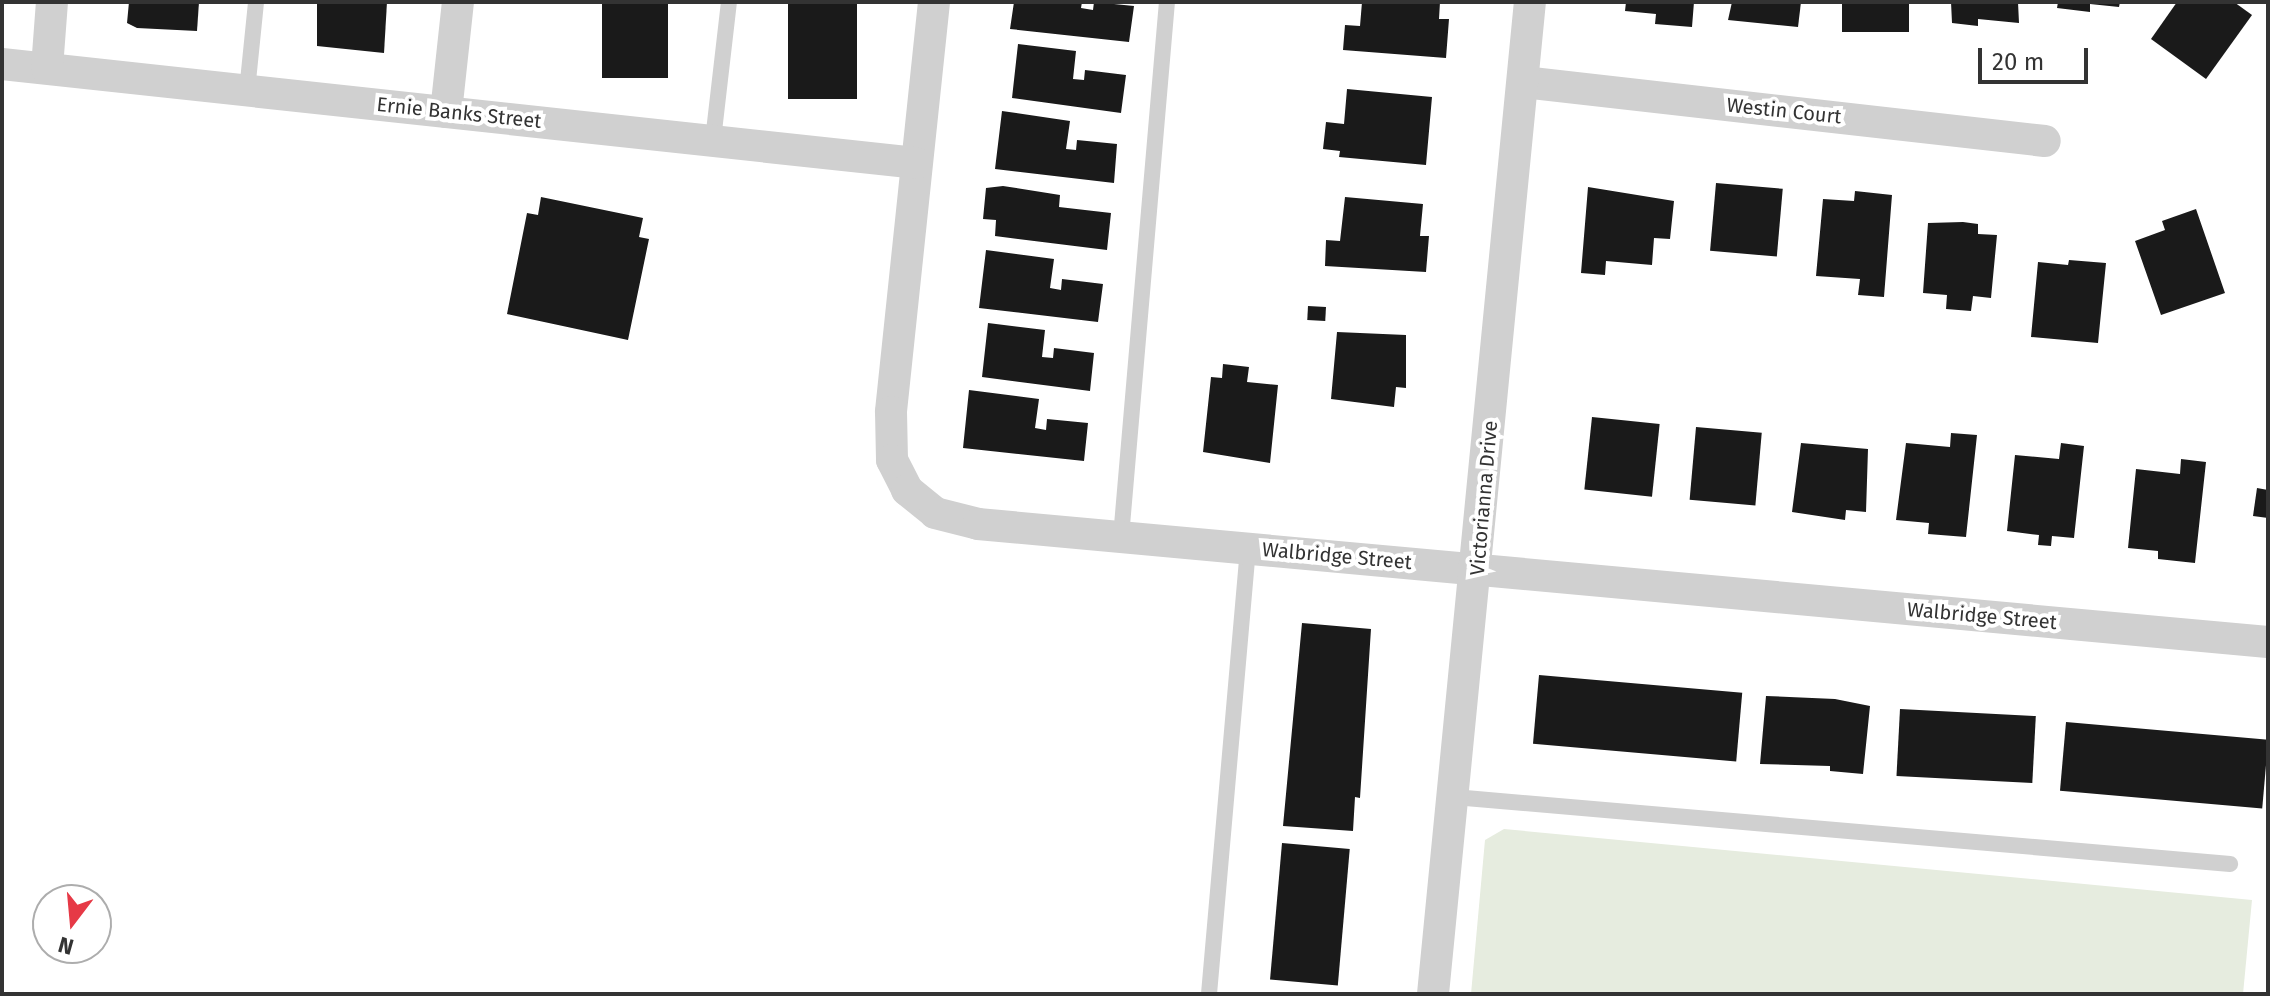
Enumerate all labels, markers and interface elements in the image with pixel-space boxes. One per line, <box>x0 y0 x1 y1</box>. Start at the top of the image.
scale bar <box>1982 32 2092 82</box>
text: 20 m <box>1992 48 2044 76</box>
street label: Ernie Banks Street <box>375 92 543 134</box>
street label: Westin Court <box>1725 93 1843 129</box>
street label: Victorianna Drive <box>1465 419 1503 577</box>
street label: Walbridge Street <box>1261 538 1413 574</box>
street label: Walbridge Street <box>1906 598 2058 634</box>
north arrow <box>32 884 112 964</box>
text: N <box>55 931 77 961</box>

